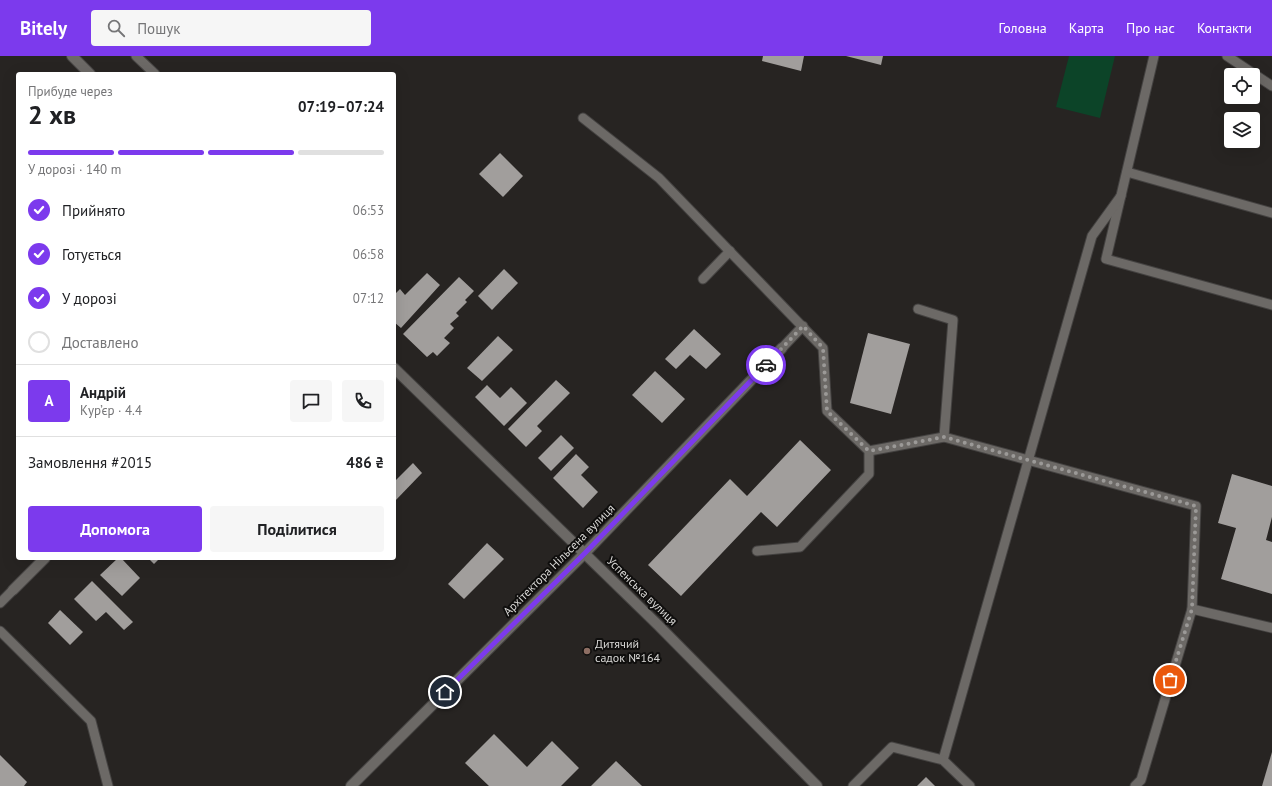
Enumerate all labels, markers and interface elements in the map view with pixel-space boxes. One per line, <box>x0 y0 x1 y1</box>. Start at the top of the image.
search box <box>91 10 371 46</box>
text: Bitely <box>20 16 67 40</box>
icon: search <box>105 17 127 39</box>
text: Пошук <box>137 19 180 38</box>
text: Головна <box>999 19 1047 37</box>
text: Карта <box>1069 19 1104 37</box>
text: Про нас <box>1126 19 1175 37</box>
text: Контакти <box>1197 19 1252 37</box>
map controls <box>1224 68 1260 148</box>
button: locate <box>1224 68 1260 104</box>
text: Прибуде через <box>28 83 113 100</box>
text: 07:19–07:24 <box>298 97 384 116</box>
text: 2 хв <box>28 98 76 131</box>
button: layers <box>1224 112 1260 148</box>
text: У дорозі · 140 m <box>28 161 121 178</box>
icon: check <box>28 199 50 221</box>
text: Прийнято <box>62 201 125 220</box>
text: 06:53 <box>353 202 384 219</box>
icon: check <box>28 243 50 265</box>
text: Готується <box>62 245 121 264</box>
text: 06:58 <box>353 246 384 263</box>
icon: check <box>28 287 50 309</box>
text: У дорозі <box>62 289 117 308</box>
text: 07:12 <box>353 290 384 307</box>
text: Доставлено <box>62 333 138 352</box>
courier <box>746 345 786 385</box>
icon: car <box>755 354 777 376</box>
button: chat <box>290 380 332 422</box>
button: phone <box>342 380 384 422</box>
text: Андрій <box>80 383 126 402</box>
text: А <box>44 391 54 410</box>
text: Кур’єр · 4.4 <box>80 402 142 419</box>
text: Замовлення #2015 <box>28 453 152 472</box>
text: 486 ₴ <box>346 453 384 472</box>
street label: Архітектора Нільсена вулиця <box>500 501 618 619</box>
button: Допомога <box>28 506 202 552</box>
button: Поділитися <box>210 506 384 552</box>
street label: Успенська вулиця <box>604 553 681 628</box>
place label: Дитячий садок №164 <box>595 636 661 665</box>
marker: Дитячий садок №164 <box>582 646 592 656</box>
pin <box>1153 663 1187 697</box>
icon: bag <box>1159 669 1181 691</box>
pin <box>428 675 462 709</box>
icon: home <box>434 681 456 703</box>

